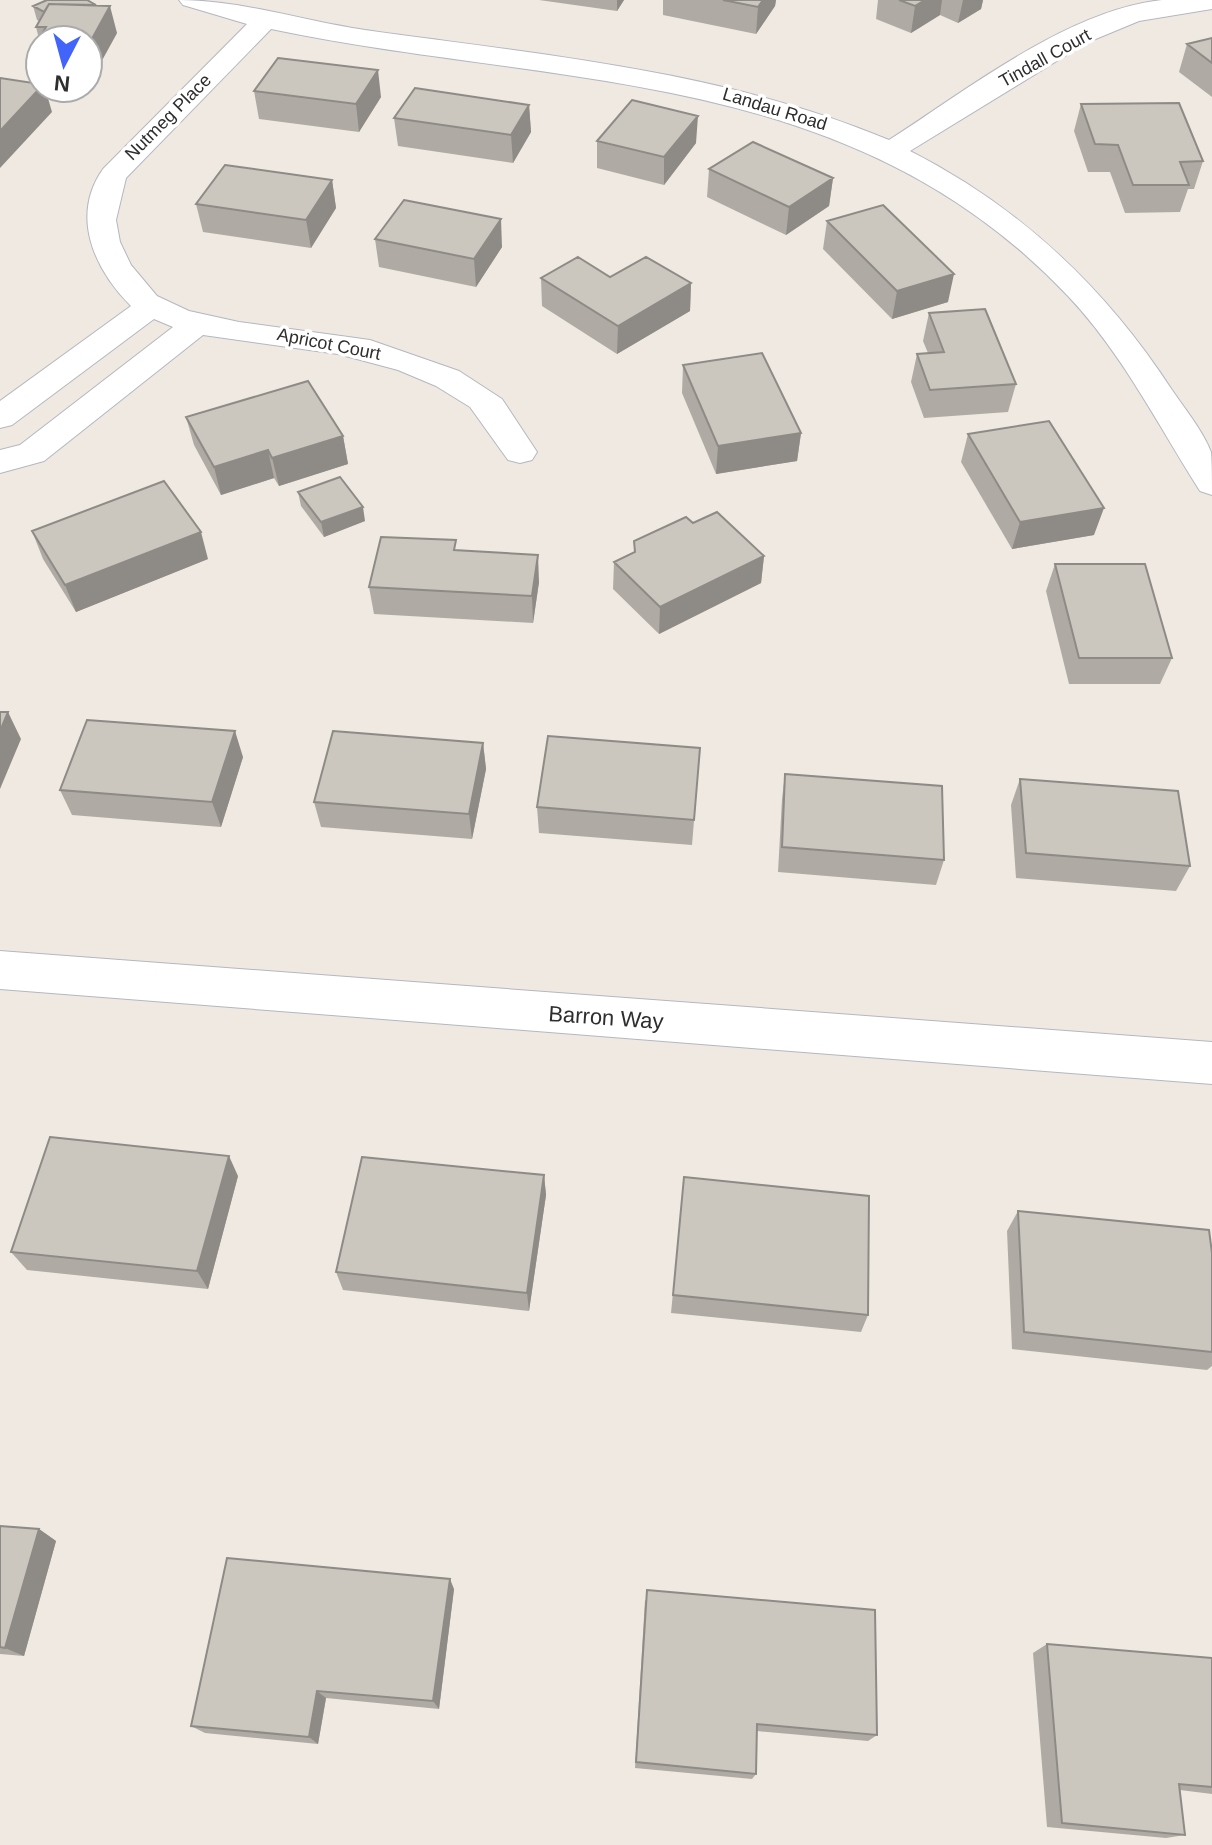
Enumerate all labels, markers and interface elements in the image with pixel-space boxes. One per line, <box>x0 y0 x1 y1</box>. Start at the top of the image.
north arrow <box>24 24 104 104</box>
street label: Tindall Court <box>996 25 1094 91</box>
text: N <box>53 70 71 97</box>
street label: Nutmeg Place <box>121 70 215 164</box>
street label: Landau Road <box>720 84 830 134</box>
street label: Apricot Court <box>276 324 382 364</box>
street label: Barron Way <box>548 1001 664 1034</box>

